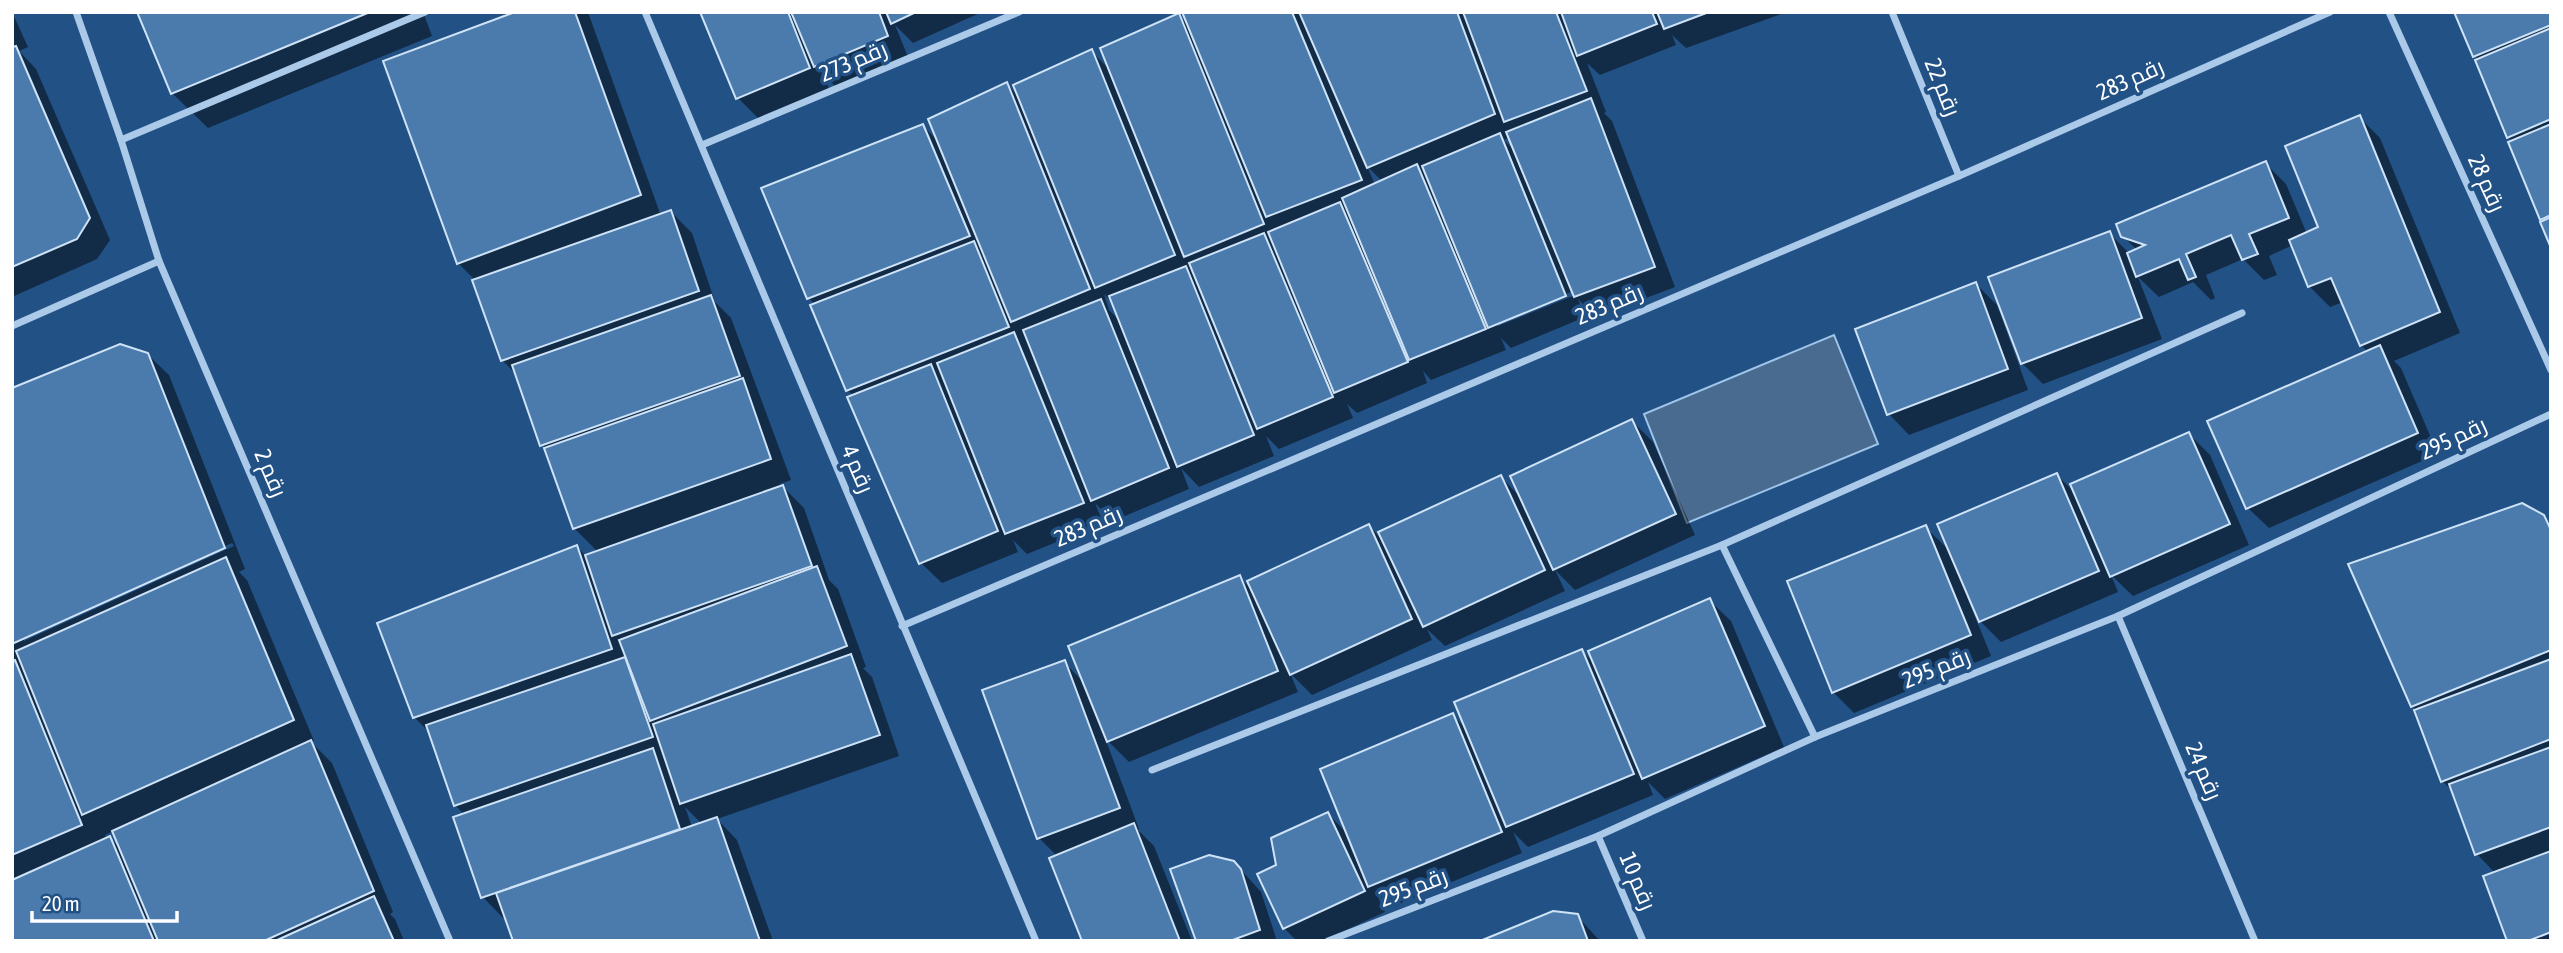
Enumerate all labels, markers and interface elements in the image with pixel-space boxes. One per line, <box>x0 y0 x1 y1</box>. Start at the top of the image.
street label: رقم 273 <box>815 35 892 90</box>
street label: رقم 283 <box>2092 53 2169 108</box>
street label: رقم 22 <box>1917 54 1966 121</box>
street label: رقم 28 <box>2460 150 2511 217</box>
street label: رقم 283 <box>1571 278 1648 333</box>
street label: رقم 295 <box>2415 411 2492 467</box>
street label: رقم 4 <box>834 441 880 498</box>
street label: رقم 2 <box>247 445 293 502</box>
street label: رقم 283 <box>1050 500 1127 555</box>
street label: رقم 295 <box>1898 643 1975 696</box>
street label: رقم 24 <box>2178 738 2228 805</box>
street label: رقم 10 <box>1612 848 1662 915</box>
street label: رقم 295 <box>1375 862 1452 915</box>
scale bar <box>32 880 177 924</box>
text: 20 m <box>42 891 80 915</box>

